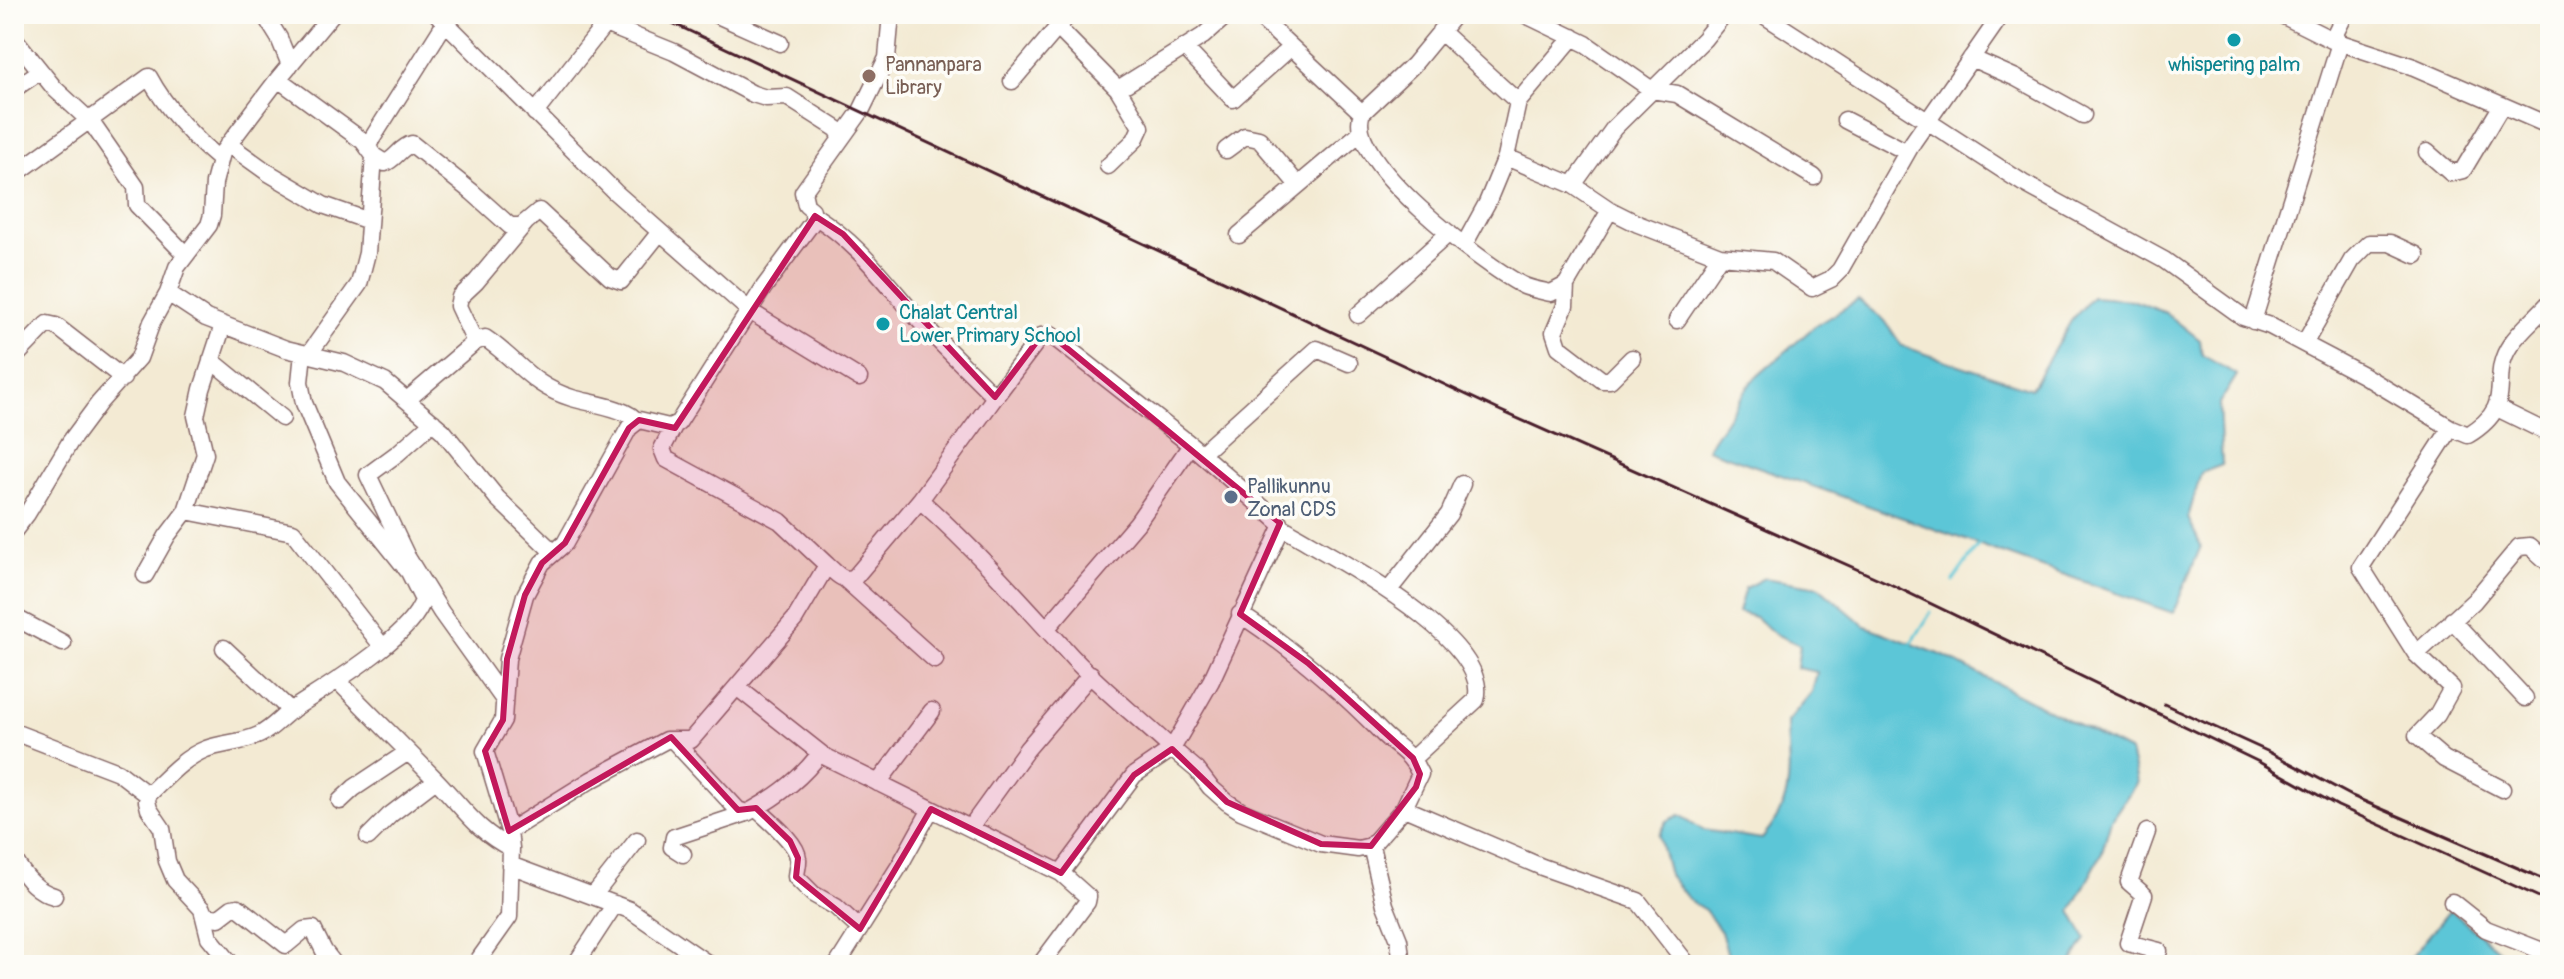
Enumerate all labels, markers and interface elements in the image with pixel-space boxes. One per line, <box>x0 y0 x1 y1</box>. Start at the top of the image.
marker: whispering palm <box>2225 31 2243 49</box>
place label: Pannanpara Library <box>885 52 982 100</box>
place label: whispering palm <box>2168 52 2300 77</box>
marker: Pannanpara Library <box>860 67 878 85</box>
place label: Chalat Central Lower Primary School <box>899 300 1081 348</box>
marker: Chalat Central Lower Primary School <box>874 315 892 333</box>
place label: Pallikunnu Zonal CDS <box>1247 474 1336 522</box>
marker: Pallikunnu Zonal CDS <box>1222 488 1240 506</box>

